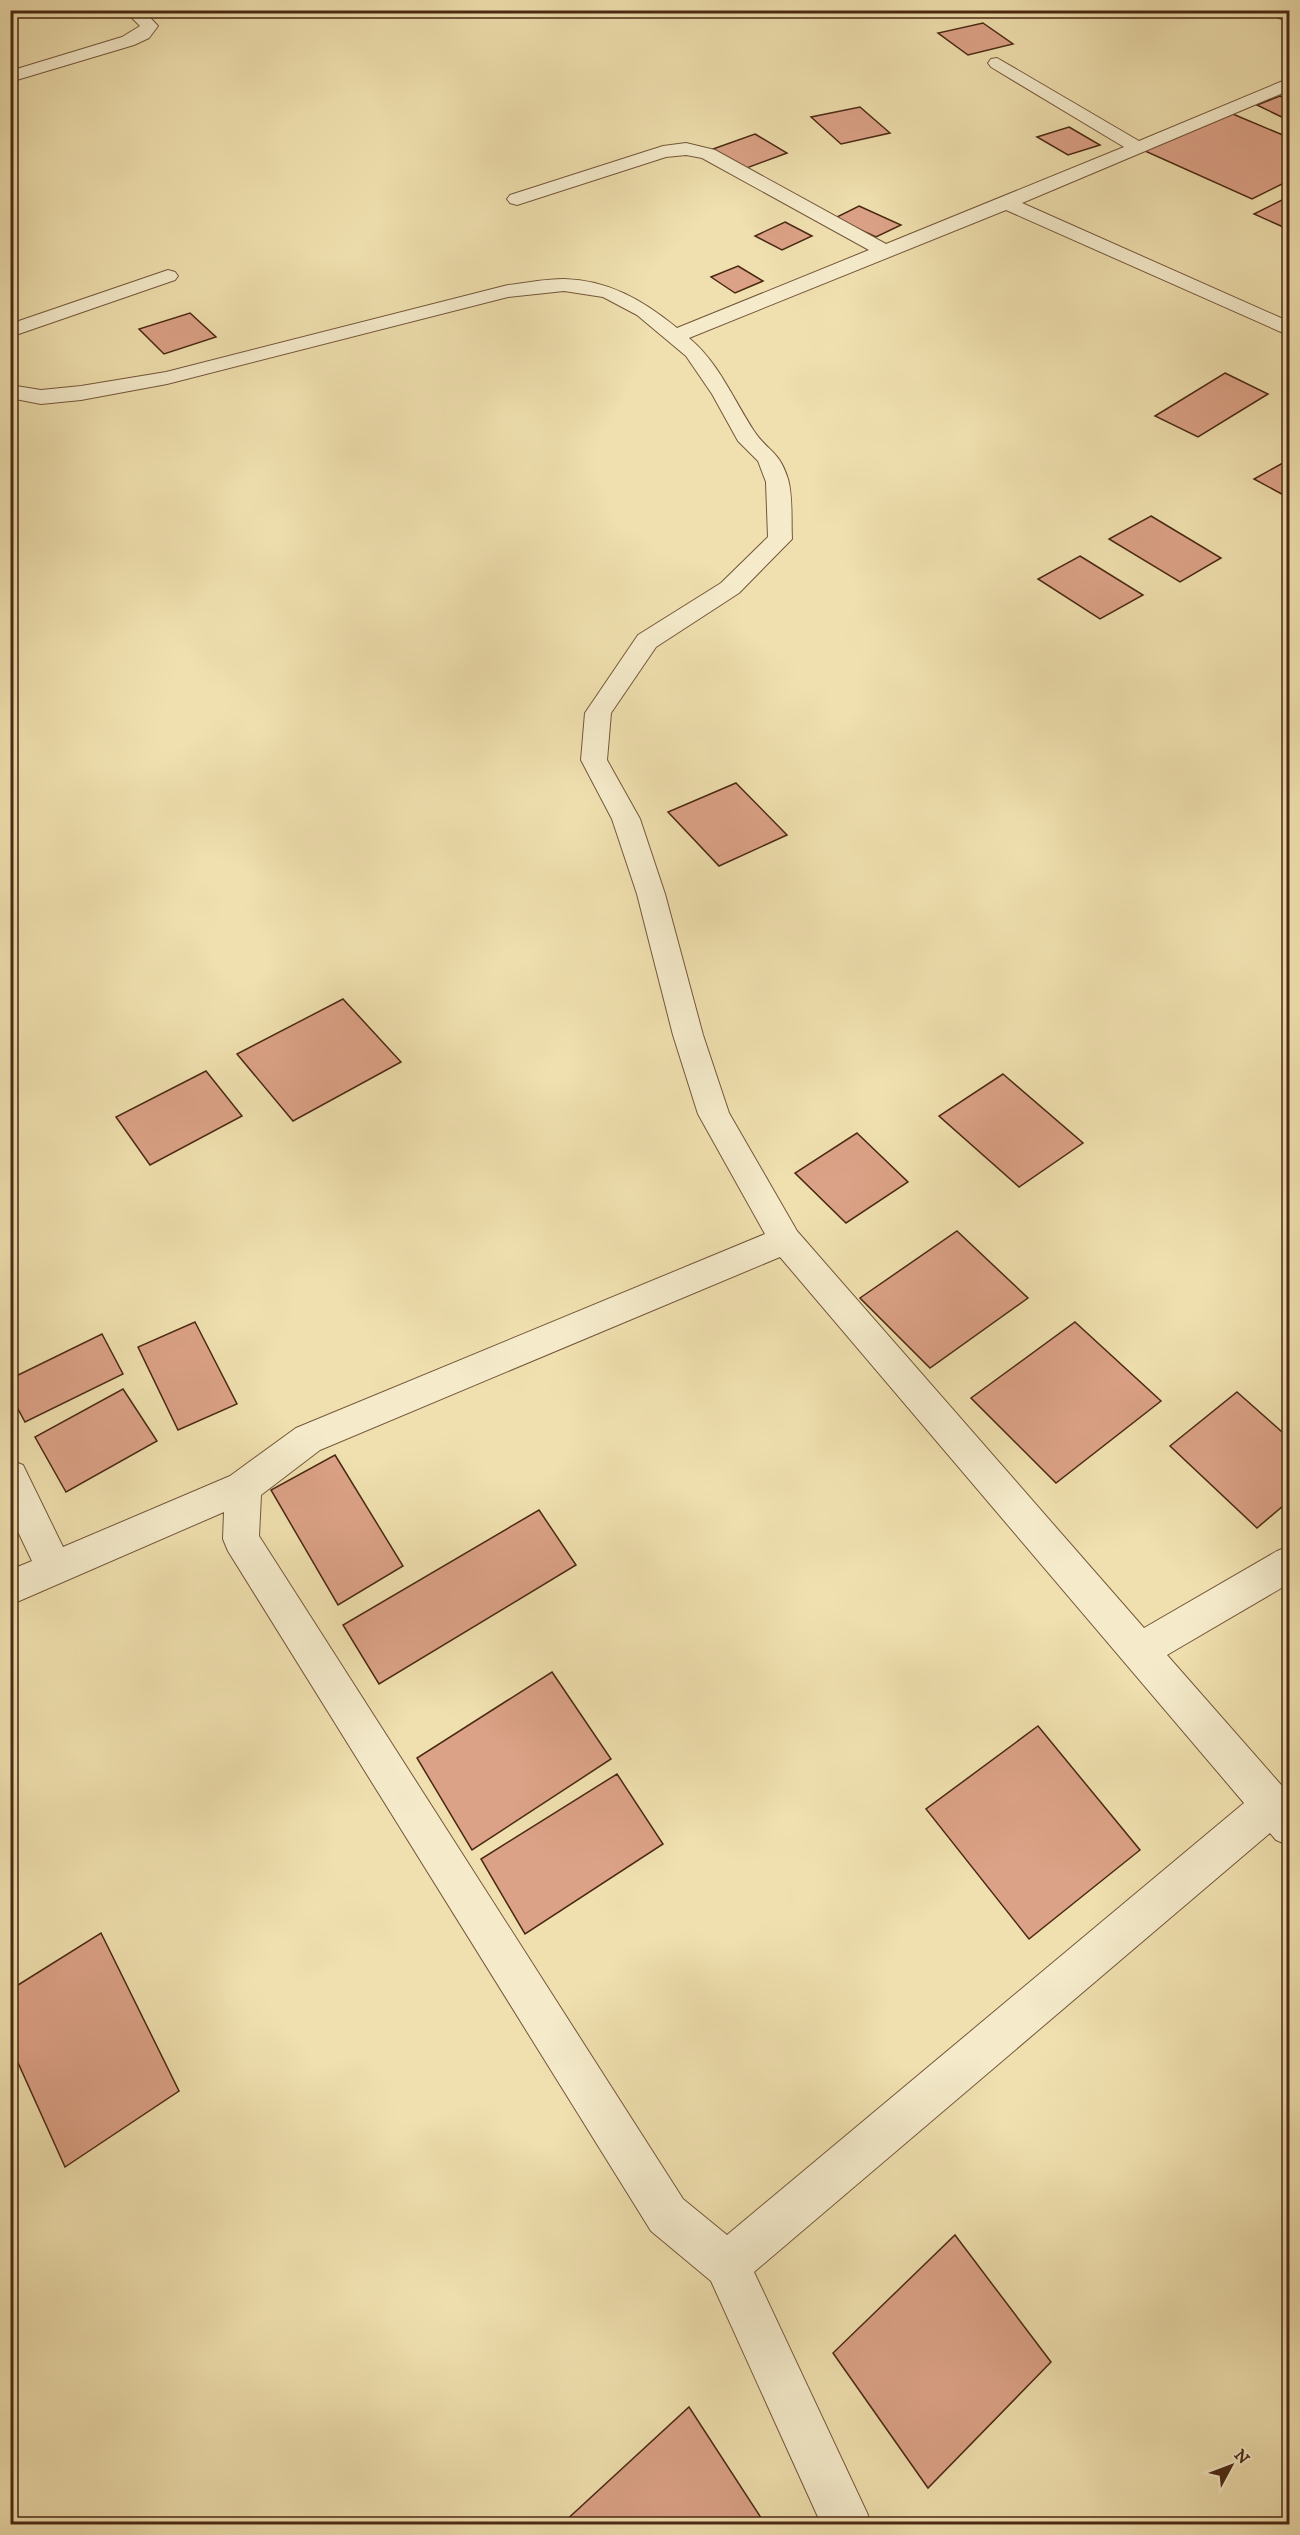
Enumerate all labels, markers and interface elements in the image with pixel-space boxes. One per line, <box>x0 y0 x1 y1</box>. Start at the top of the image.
north arrow <box>1201 2436 1261 2496</box>
text: N <box>1230 2445 1253 2468</box>

